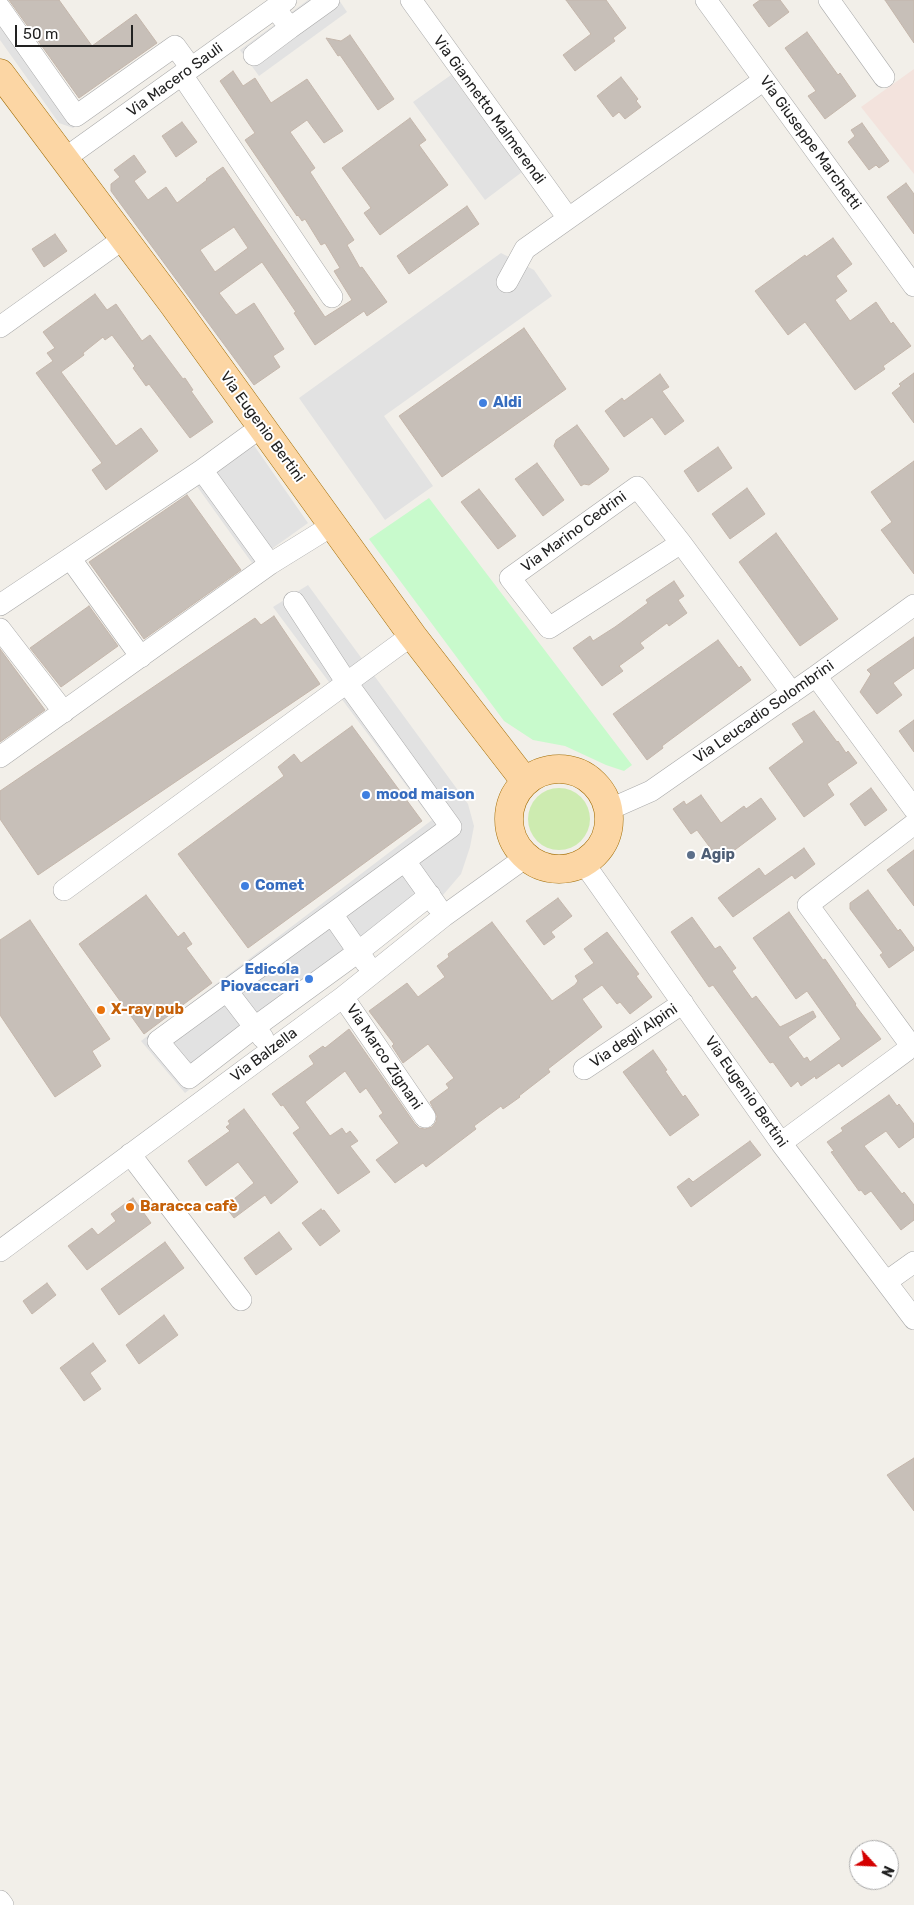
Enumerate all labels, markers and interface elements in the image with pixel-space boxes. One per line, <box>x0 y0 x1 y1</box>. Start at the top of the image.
scale bar <box>18 15 135 47</box>
text: 50 m <box>23 25 58 43</box>
street label: Via Giannetto Malmerendi <box>429 32 549 188</box>
street label: Via Macero Sauli <box>124 39 226 121</box>
street label: Via Giuseppe Marchetti <box>755 73 865 213</box>
street label: Via Eugenio Bertini <box>216 368 308 486</box>
place label: Aldi <box>493 394 522 412</box>
marker: Aldi <box>477 397 489 409</box>
street label: Via Marino Cedrini <box>518 488 630 576</box>
street label: Via Leucadio Solombrini <box>690 657 838 767</box>
place label: mood maison <box>376 786 475 804</box>
marker: mood maison <box>360 789 372 801</box>
place label: Agip <box>701 846 735 864</box>
marker: Agip <box>685 849 697 861</box>
place label: Comet <box>255 877 304 895</box>
marker: Comet <box>239 880 251 892</box>
place label: Edicola Piovaccari <box>221 961 299 996</box>
marker: Edicola Piovaccari <box>303 973 315 985</box>
street label: Via degli Alpini <box>587 1000 681 1072</box>
place label: X-ray pub <box>111 1001 184 1019</box>
street label: Via Marco Zignani <box>342 1001 426 1113</box>
marker: X-ray pub <box>95 1004 107 1016</box>
street label: Via Balzella <box>227 1024 301 1086</box>
street label: Via Eugenio Bertini <box>701 1033 791 1151</box>
place label: Baracca cafè <box>140 1198 238 1216</box>
marker: Baracca cafè <box>124 1201 136 1213</box>
north arrow <box>849 1840 899 1890</box>
text: N <box>877 1863 897 1879</box>

